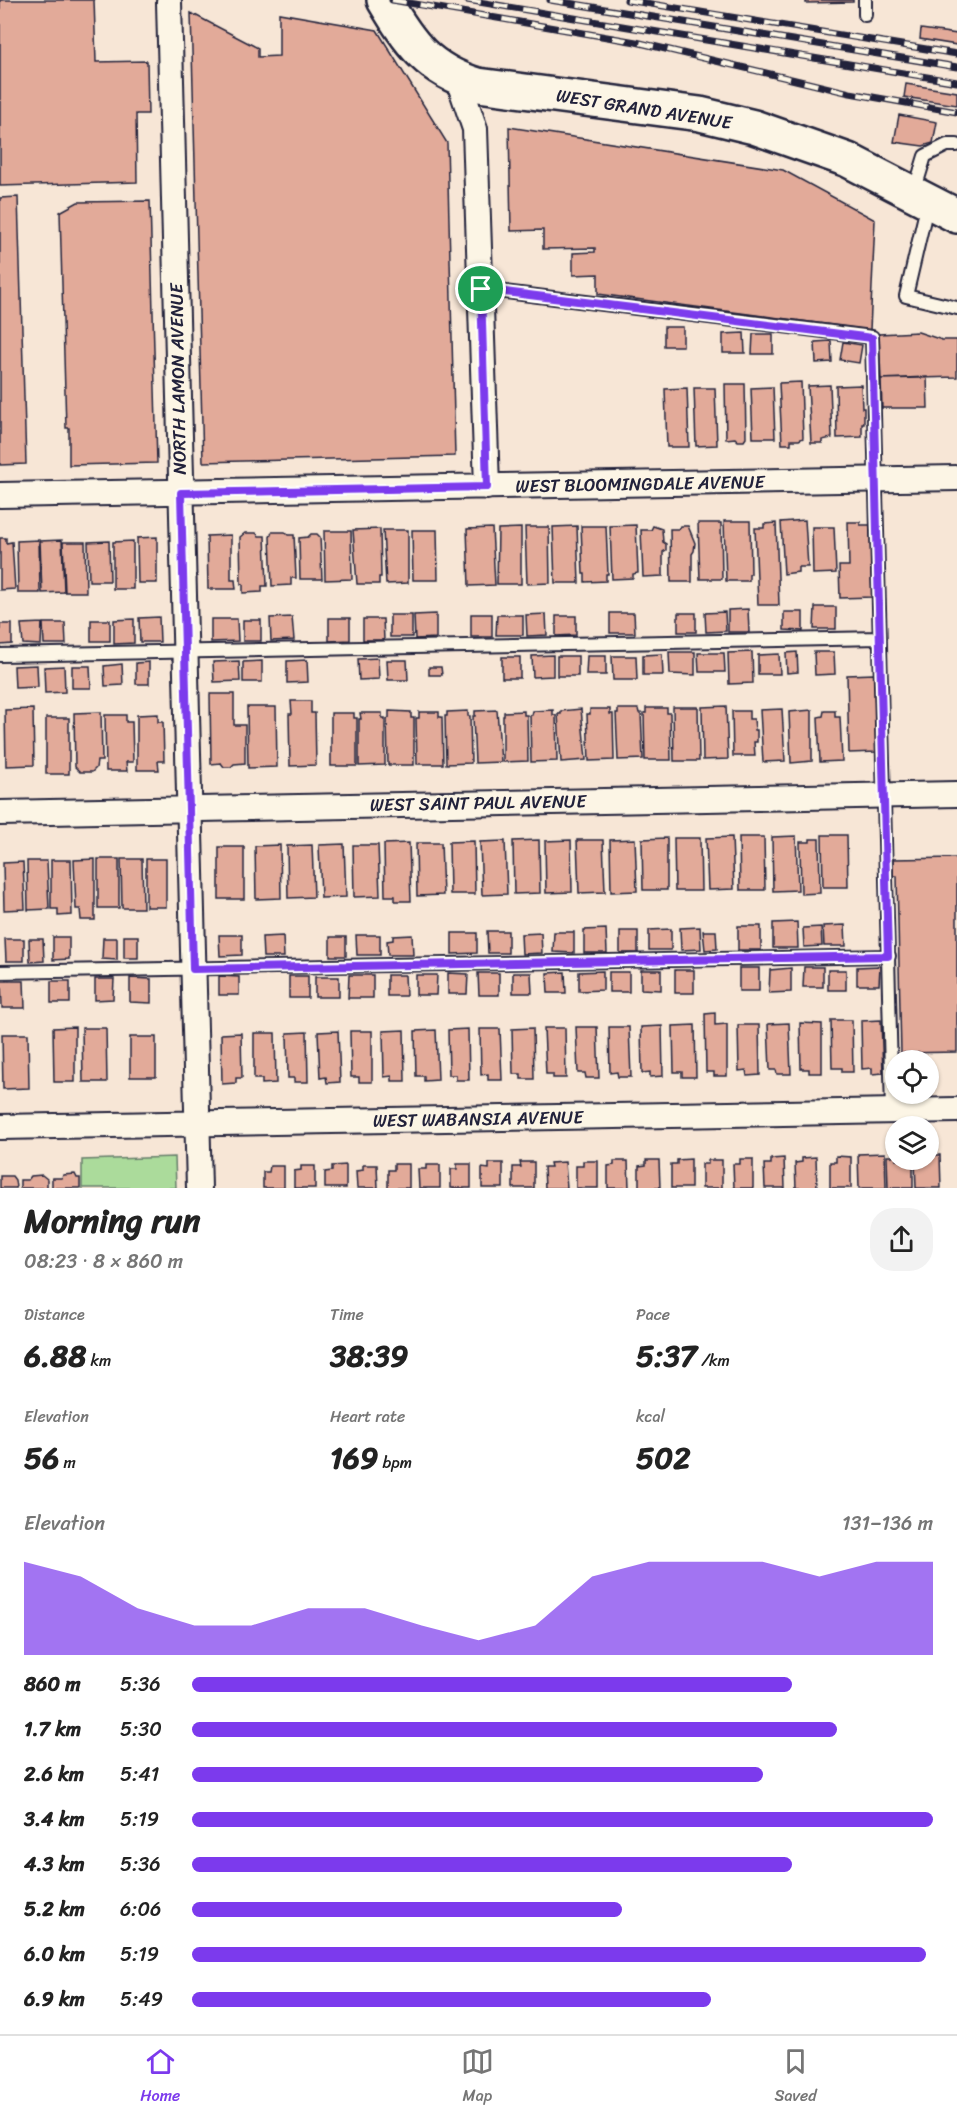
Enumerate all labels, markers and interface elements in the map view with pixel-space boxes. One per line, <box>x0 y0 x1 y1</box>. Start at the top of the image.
street label: WEST GRAND AVENUE <box>554 79 735 139</box>
pin <box>455 263 506 314</box>
icon: arrive <box>464 272 497 305</box>
street label: NORTH LAMON AVENUE <box>160 282 196 475</box>
street label: WEST BLOOMINGDALE AVENUE <box>515 466 766 502</box>
street label: WEST SAINT PAUL AVENUE <box>370 785 587 821</box>
map controls <box>885 1050 939 1170</box>
button: locate <box>885 1050 939 1104</box>
street label: WEST WABANSIA AVENUE <box>373 1101 584 1137</box>
button: layers <box>885 1116 939 1170</box>
text: Morning run <box>24 1192 200 1250</box>
button: share <box>870 1208 933 1271</box>
text: 08:23 · 8 × 860 m <box>24 1244 183 1279</box>
text: Distance <box>24 1300 85 1329</box>
text: Time <box>330 1300 364 1329</box>
text: Pace <box>636 1300 670 1329</box>
text: 6.88 <box>24 1329 86 1383</box>
text: 38:39 <box>330 1329 409 1383</box>
text: 5:37 <box>636 1329 697 1383</box>
text: km <box>86 1346 111 1375</box>
text: /km <box>697 1346 730 1375</box>
text: Elevation <box>24 1402 89 1431</box>
text: Heart rate <box>330 1402 405 1431</box>
text: kcal <box>636 1402 665 1431</box>
text: 56 <box>24 1431 59 1485</box>
text: 169 <box>330 1431 378 1485</box>
text: 502 <box>636 1431 691 1485</box>
text: m <box>59 1448 76 1477</box>
text: bpm <box>378 1448 412 1477</box>
text: Elevation <box>24 1506 105 1541</box>
text: 131–136 m <box>842 1506 933 1541</box>
text: 860 m <box>24 1667 81 1702</box>
text: 5:36 <box>120 1667 161 1702</box>
text: 1.7 km <box>24 1712 81 1747</box>
text: 5:30 <box>120 1712 162 1747</box>
text: 2.6 km <box>24 1757 84 1792</box>
text: 5:41 <box>120 1757 159 1792</box>
text: 3.4 km <box>24 1802 85 1837</box>
text: 5:19 <box>120 1802 159 1837</box>
text: 4.3 km <box>24 1847 85 1882</box>
text: 5:36 <box>120 1847 161 1882</box>
text: 5.2 km <box>24 1892 85 1927</box>
text: 6:06 <box>120 1892 161 1927</box>
text: 6.0 km <box>24 1937 85 1972</box>
text: 5:19 <box>120 1937 159 1972</box>
text: 6.9 km <box>24 1982 85 2017</box>
text: 5:49 <box>120 1982 163 2017</box>
tab: Home <box>140 2045 180 2110</box>
tab: Map <box>461 2045 494 2110</box>
tab: Saved <box>774 2045 817 2110</box>

